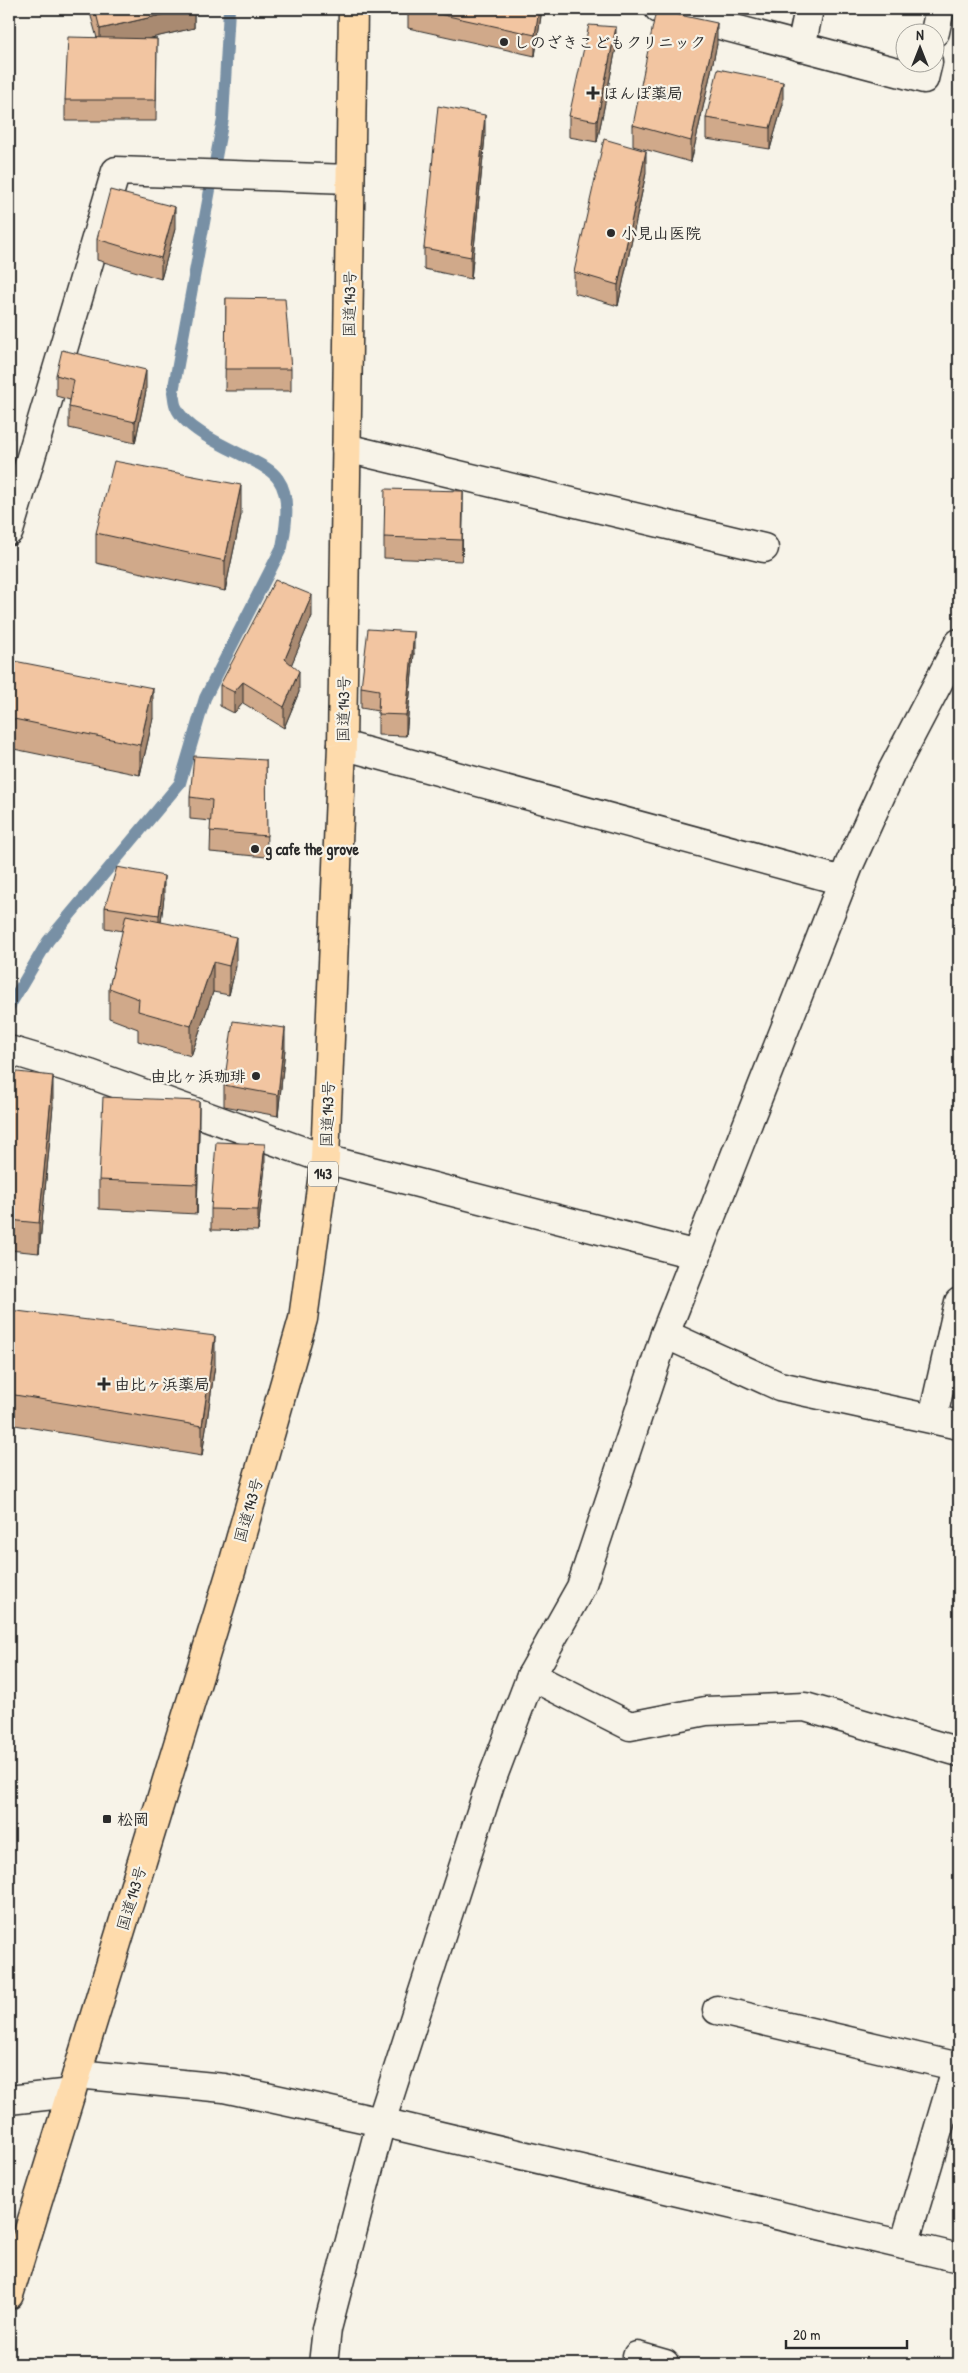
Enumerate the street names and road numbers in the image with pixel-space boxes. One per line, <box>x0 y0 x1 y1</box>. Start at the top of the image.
street label: 国道143号 <box>337 270 361 338</box>
street label: 国道143号 <box>331 675 355 743</box>
street label: 国道143号 <box>315 1080 339 1148</box>
road number: 143 <box>308 1162 338 1186</box>
street label: 国道143号 <box>228 1475 268 1545</box>
street label: 国道143号 <box>111 1863 151 1933</box>

